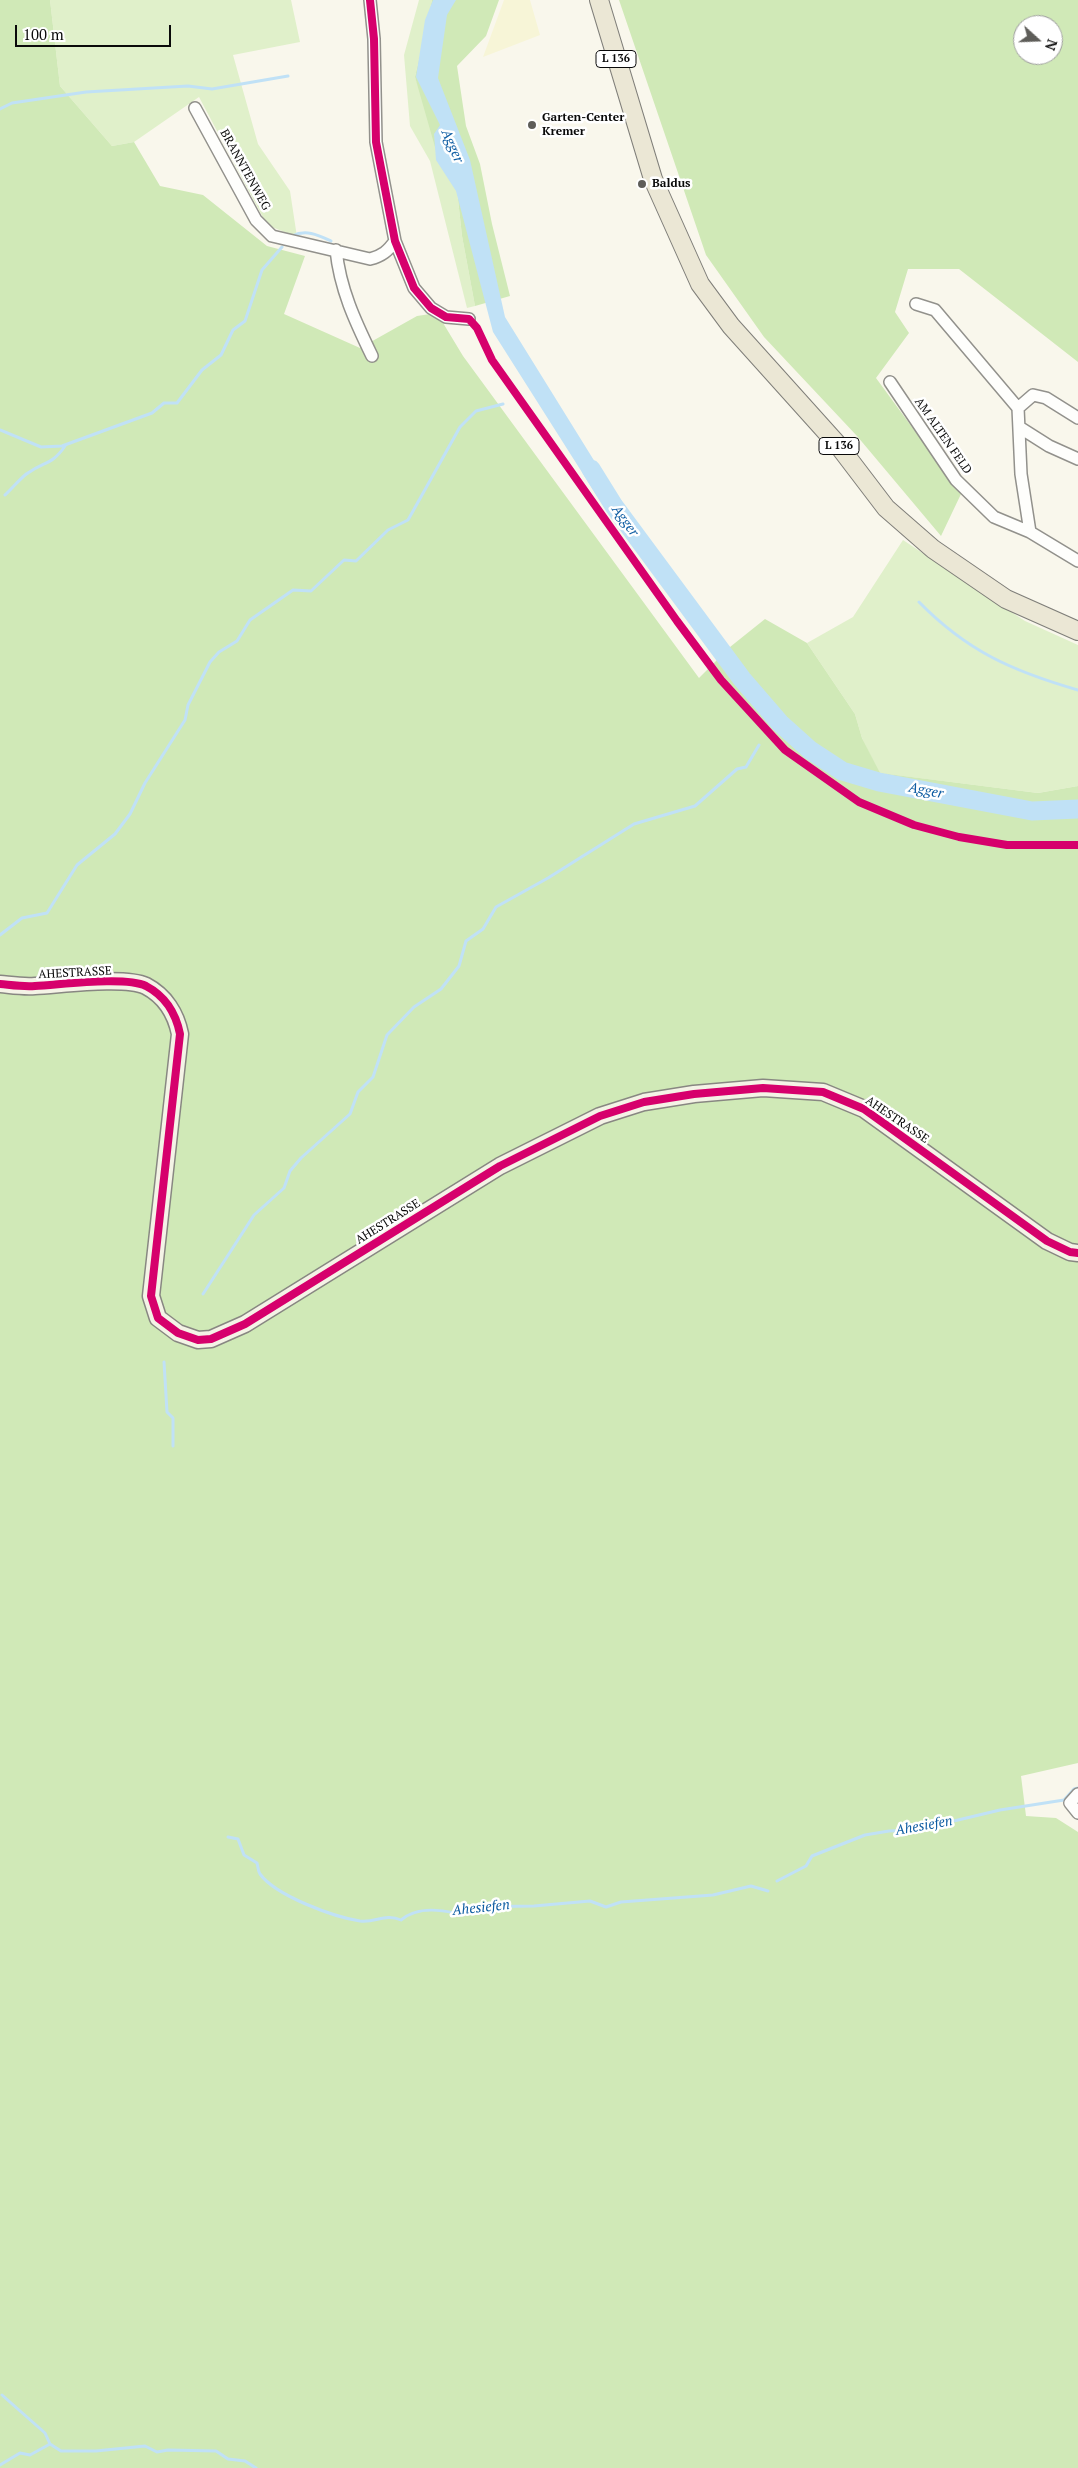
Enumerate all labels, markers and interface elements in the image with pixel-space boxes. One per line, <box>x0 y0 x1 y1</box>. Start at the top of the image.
scale bar <box>18 15 174 47</box>
north arrow <box>1013 15 1063 65</box>
text: 100 m <box>23 24 64 44</box>
text: N <box>1041 37 1062 53</box>
road number: L 136 <box>596 51 636 68</box>
place label: Garten-Center Kremer <box>542 111 624 139</box>
marker: Garten-Center Kremer <box>526 119 538 131</box>
street label: BRANNTENWEG <box>217 127 273 213</box>
water label: Agger <box>437 127 467 165</box>
place label: Baldus <box>652 177 691 191</box>
marker: Baldus <box>636 178 648 190</box>
street label: AM ALTEN FELD <box>911 395 975 477</box>
road number: L 136 <box>819 438 859 454</box>
water label: Agger <box>608 502 642 540</box>
water label: Agger <box>907 779 945 803</box>
street label: AHESTRASSE <box>38 964 112 982</box>
street label: AHESTRASSE <box>863 1093 931 1147</box>
street label: AHESTRASSE <box>353 1196 423 1248</box>
water label: Ahesiefen <box>894 1813 954 1839</box>
water label: Ahesiefen <box>451 1897 511 1919</box>

